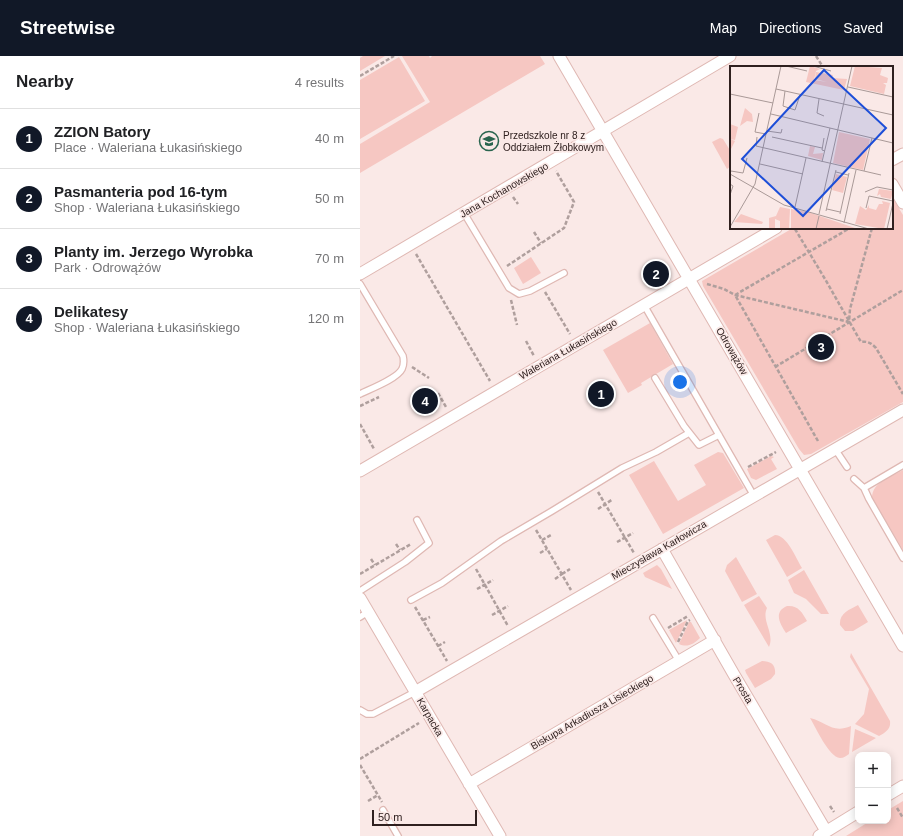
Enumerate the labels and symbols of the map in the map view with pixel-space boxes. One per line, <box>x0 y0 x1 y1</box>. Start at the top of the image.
inset map <box>730 66 893 229</box>
school or university icon: Przedszkole nr 8 z Oddziałem Żłobkowym <box>478 130 500 152</box>
place label: Przedszkole nr 8 z Oddziałem Żłobkowym <box>503 130 604 153</box>
street label: Jana Kochanowskiego <box>458 160 550 220</box>
pin: 2 <box>643 259 669 289</box>
street label: Waleriana Łukasińskiego <box>517 316 619 381</box>
street label: Odrowążów <box>714 325 750 377</box>
pin: 3 <box>808 332 834 362</box>
your location <box>670 372 690 392</box>
pin: 1 <box>588 379 614 409</box>
pin: 4 <box>412 386 438 416</box>
street label: Mieczysława Karłowicza <box>610 518 709 582</box>
street label: Biskupa Arkadiusza Lisieckiego <box>529 672 656 752</box>
street label: Prosta <box>731 675 755 706</box>
street label: Karpacka <box>415 696 446 738</box>
scale bar <box>372 808 477 827</box>

